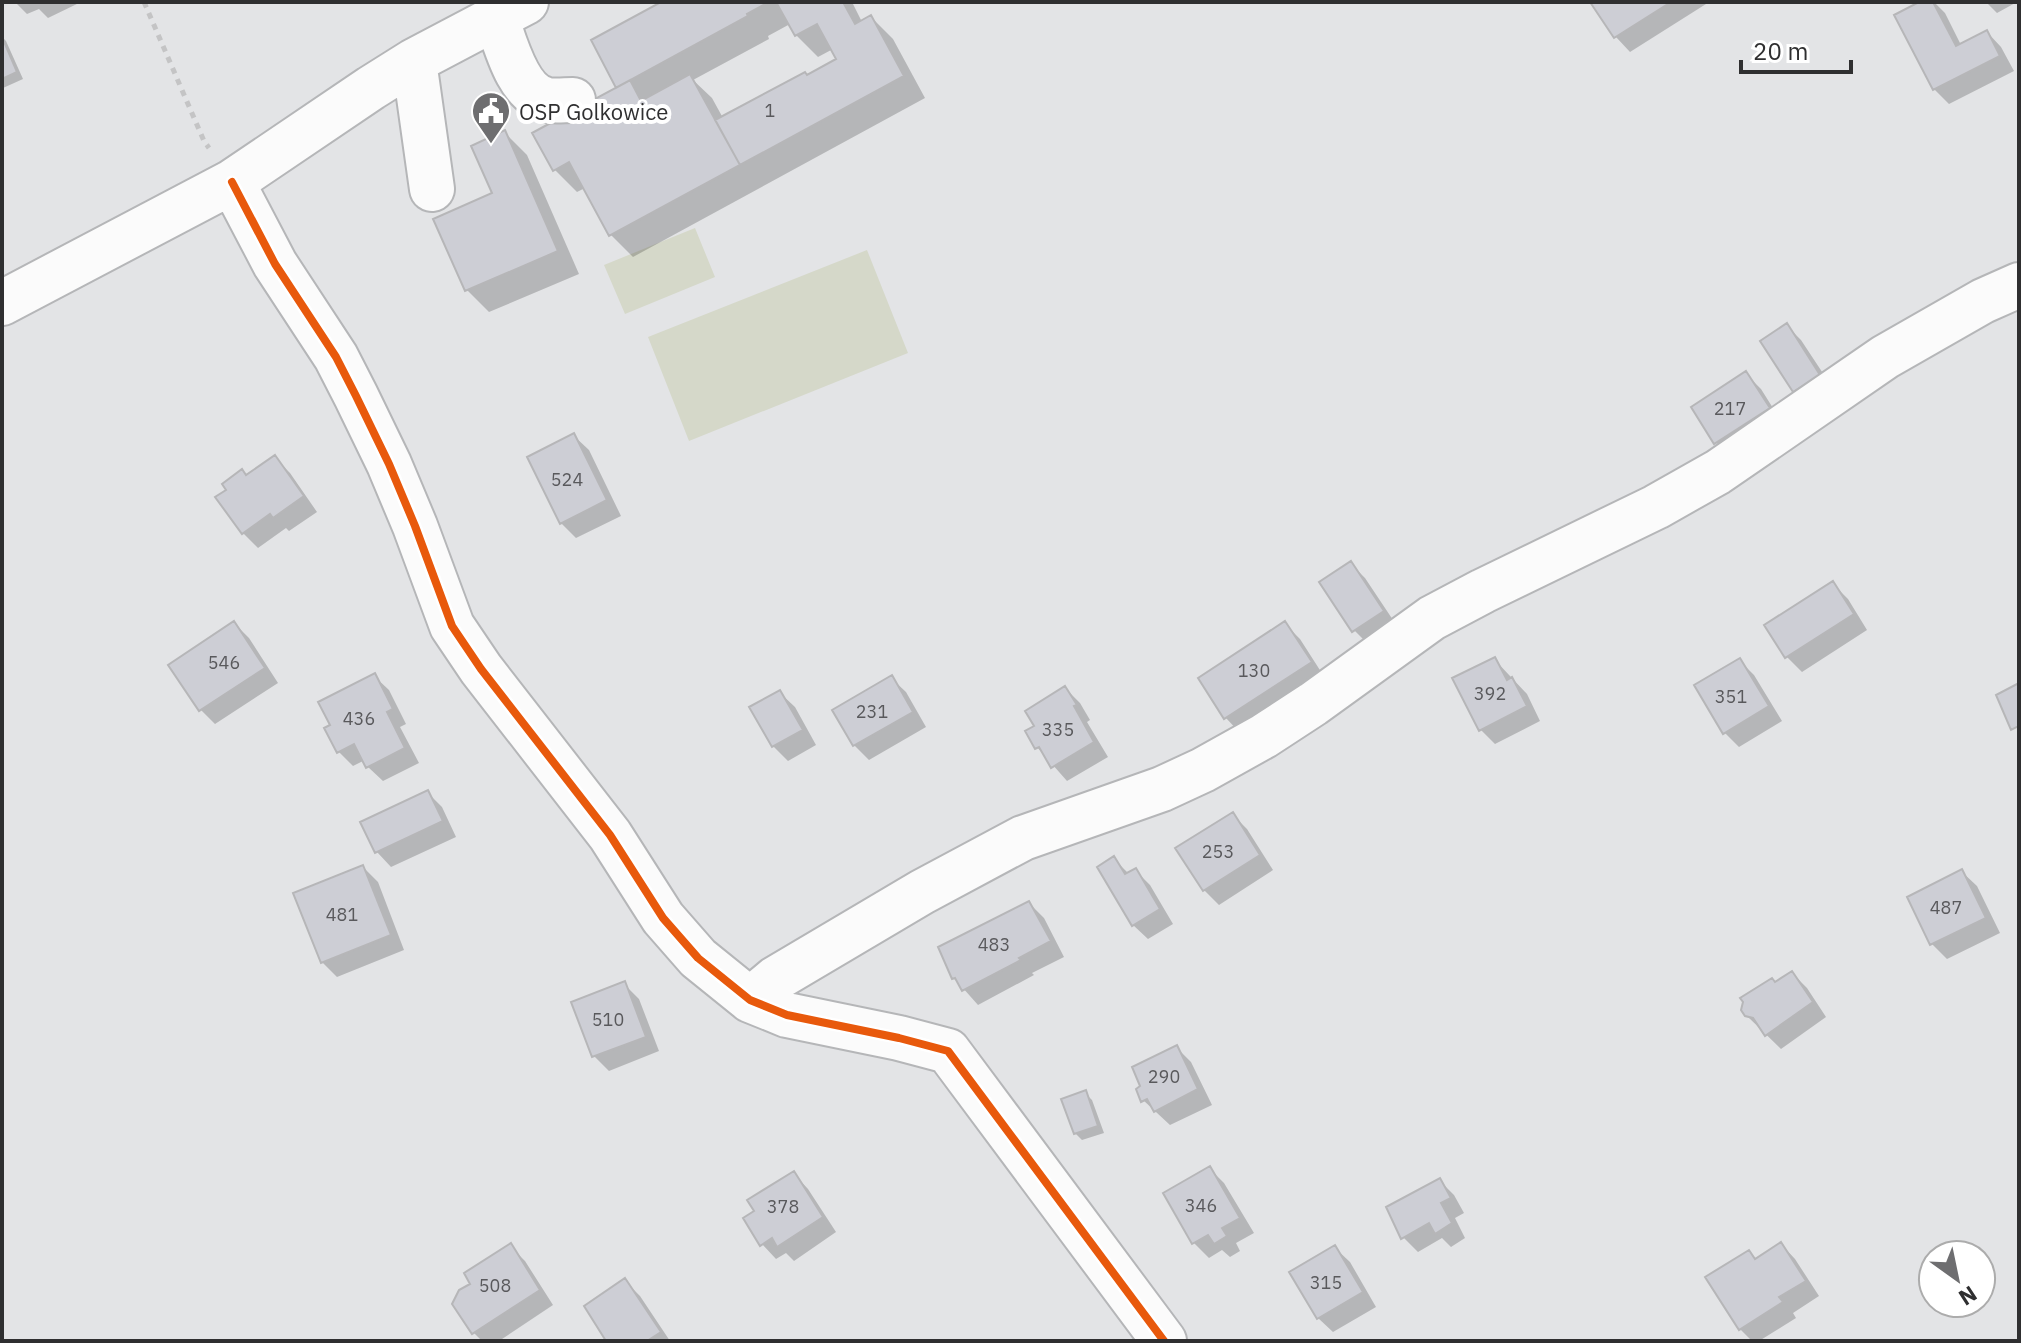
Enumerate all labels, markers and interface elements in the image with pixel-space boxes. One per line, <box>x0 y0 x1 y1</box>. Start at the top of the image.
scale bar <box>1741 24 1851 74</box>
text: 20 m <box>1753 35 1808 67</box>
public building icon: OSP Golkowice <box>470 90 512 145</box>
place label: OSP Golkowice <box>519 97 668 126</box>
house number: 1 <box>765 99 775 122</box>
house number: 217 <box>1714 397 1746 420</box>
house number: 524 <box>551 468 583 491</box>
house number: 546 <box>208 651 240 674</box>
house number: 130 <box>1238 659 1270 682</box>
house number: 392 <box>1474 682 1506 705</box>
house number: 351 <box>1715 685 1747 708</box>
house number: 231 <box>856 700 888 723</box>
house number: 436 <box>343 707 375 730</box>
house number: 335 <box>1042 718 1074 741</box>
house number: 253 <box>1202 840 1234 863</box>
house number: 487 <box>1930 896 1962 919</box>
house number: 481 <box>326 903 358 926</box>
house number: 483 <box>978 933 1010 956</box>
house number: 510 <box>592 1008 624 1031</box>
house number: 290 <box>1148 1065 1180 1088</box>
house number: 346 <box>1185 1194 1217 1217</box>
house number: 378 <box>767 1195 799 1218</box>
north arrow <box>1917 1239 1997 1319</box>
house number: 315 <box>1310 1271 1342 1294</box>
house number: 508 <box>479 1274 511 1297</box>
text: N <box>1954 1280 1983 1313</box>

